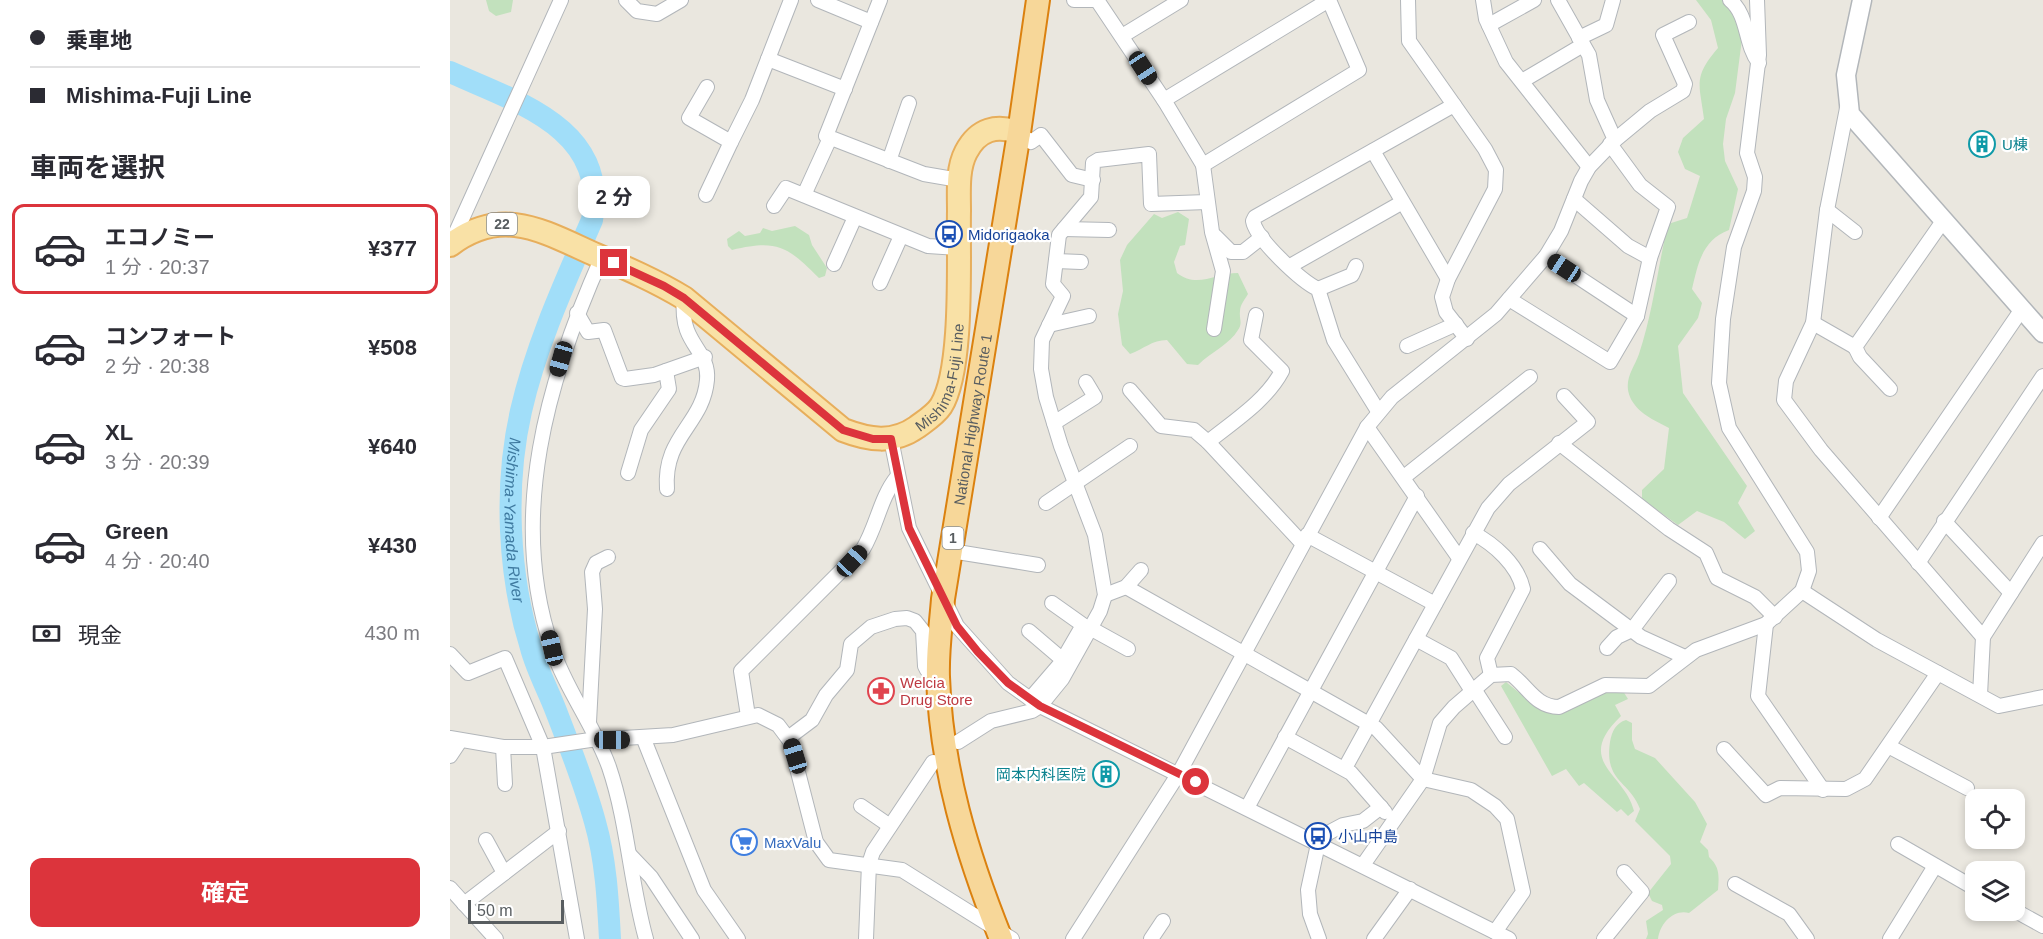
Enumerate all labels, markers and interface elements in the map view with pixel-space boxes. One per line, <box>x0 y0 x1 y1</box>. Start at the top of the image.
text: 乗車地 <box>66 28 132 53</box>
car <box>1126 48 1160 88</box>
text: Mishima-Fuji Line <box>66 83 252 108</box>
building icon: U棟 <box>1967 129 1997 159</box>
place label: U棟 <box>2002 136 2028 153</box>
text: 車両を選択 <box>30 153 165 183</box>
callout: 2 分 <box>578 176 650 218</box>
text: 2 分 <box>596 186 632 208</box>
road number: 22 <box>487 213 517 235</box>
bus stop icon: Midorigaoka <box>934 219 964 249</box>
icon: car <box>33 222 87 276</box>
text: エコノミー <box>105 225 215 250</box>
place label: Midorigaoka <box>968 226 1050 243</box>
text: ¥377 <box>368 236 417 261</box>
route end <box>600 249 627 276</box>
car <box>1544 251 1584 285</box>
text: 1 分 · 20:37 <box>105 256 210 278</box>
icon: car <box>33 321 87 375</box>
street label: Mishima-Fuji Line <box>911 323 966 434</box>
text: コンフォート <box>105 324 236 349</box>
street label: National Highway Route 1 <box>950 332 995 506</box>
text: ¥508 <box>368 335 417 360</box>
car <box>547 339 575 379</box>
text: 2 分 · 20:38 <box>105 355 210 377</box>
icon: car <box>33 420 87 474</box>
text: XL <box>105 420 133 445</box>
text: ¥640 <box>368 434 417 459</box>
water label: Mishima-Yamada River <box>502 437 528 605</box>
text: 3 分 · 20:39 <box>105 451 210 473</box>
icon: car <box>33 519 87 573</box>
text: Green <box>105 519 169 544</box>
road number: 1 <box>942 527 964 549</box>
text: ¥430 <box>368 533 417 558</box>
car <box>833 542 871 580</box>
text: 4 分 · 20:40 <box>105 550 210 572</box>
icon: cash <box>30 617 63 650</box>
text: 430 m <box>364 622 420 644</box>
text: 現金 <box>78 623 122 648</box>
car <box>539 628 565 668</box>
place label: Welcia Drug Store <box>900 674 973 708</box>
pharmacy icon: Welcia Drug Store <box>866 676 896 706</box>
car <box>594 731 630 749</box>
car <box>781 736 809 776</box>
building icon: 岡本内科医院 <box>1091 759 1121 789</box>
place label: 岡本内科医院 <box>996 766 1086 783</box>
route start <box>1182 768 1209 795</box>
map controls <box>1965 789 2025 921</box>
button: locate <box>1965 789 2025 849</box>
bus stop icon: 小山中島 <box>1303 821 1333 851</box>
supermarket icon: MaxValu <box>729 827 759 857</box>
place label: 小山中島 <box>1338 828 1398 845</box>
place label: MaxValu <box>764 834 821 851</box>
button: 確定 <box>30 858 420 927</box>
button: layers <box>1965 861 2025 921</box>
scale bar <box>468 897 564 924</box>
text: 50 m <box>477 902 513 919</box>

